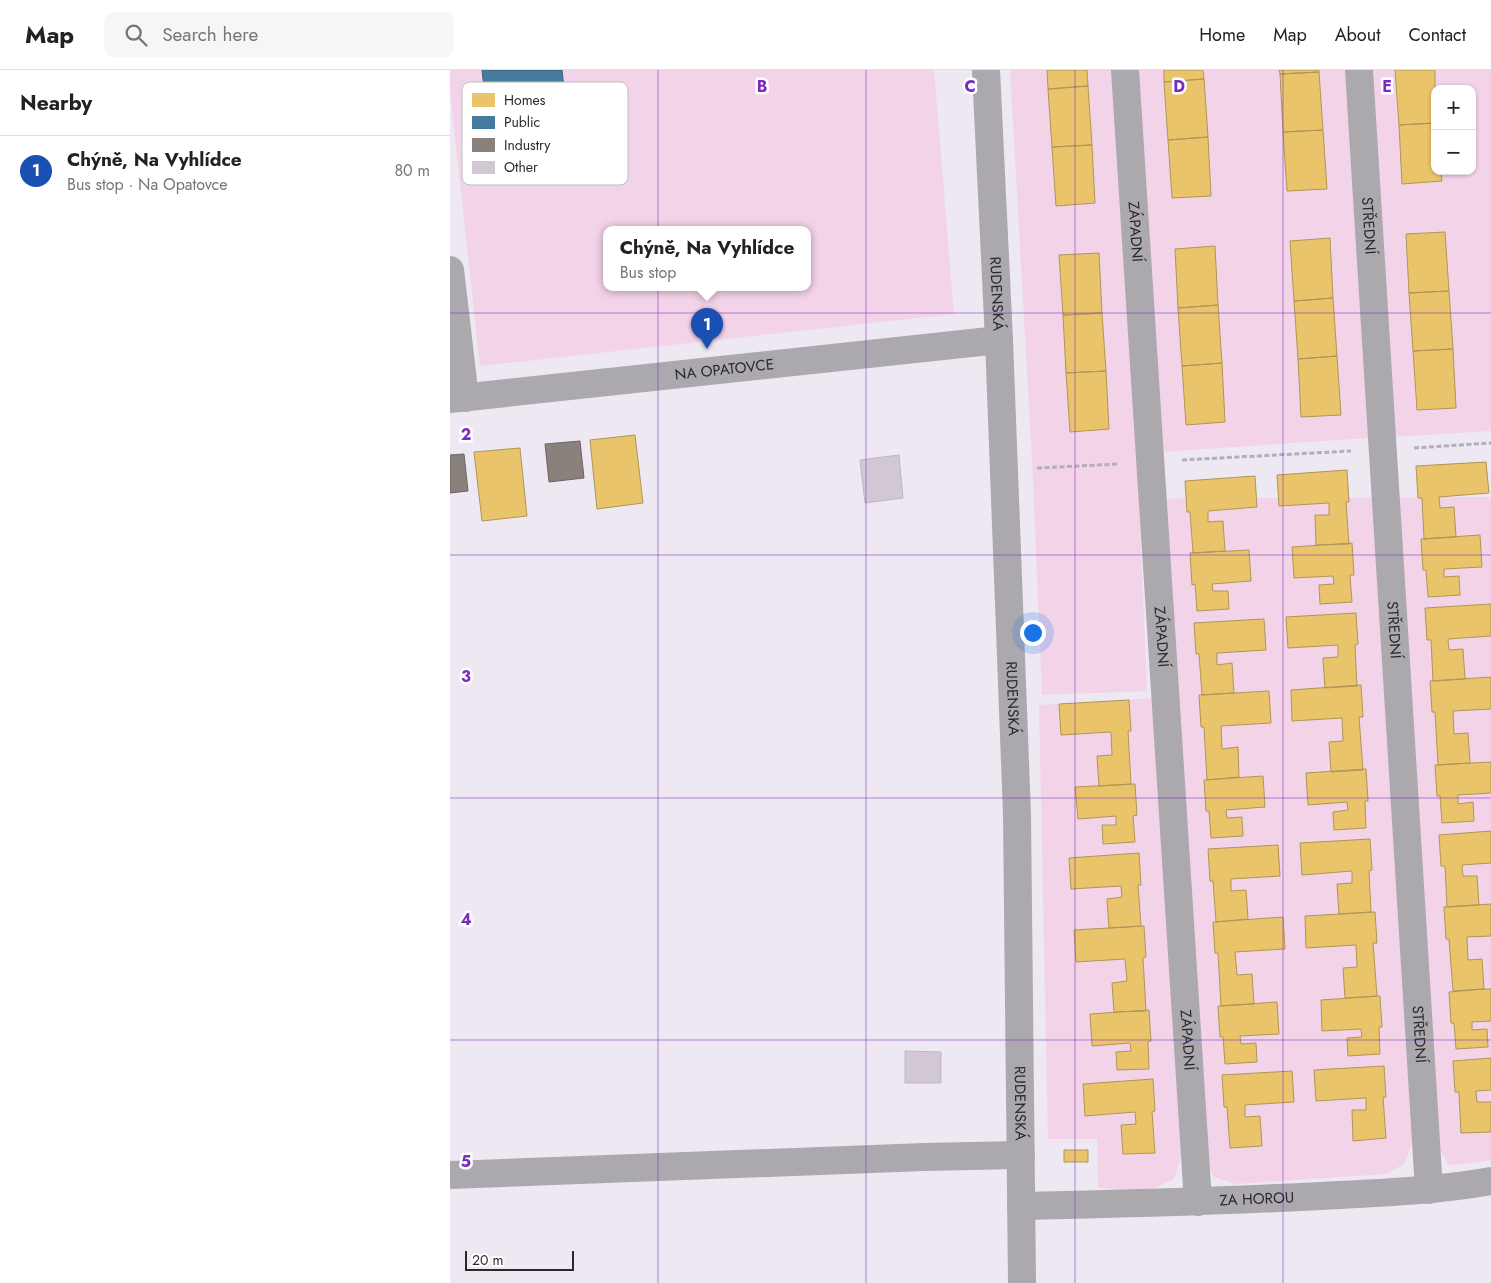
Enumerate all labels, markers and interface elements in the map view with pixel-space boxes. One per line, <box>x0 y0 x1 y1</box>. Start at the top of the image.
search box <box>104 12 454 57</box>
text: Map <box>25 17 74 52</box>
icon: search <box>122 21 150 49</box>
text: Search here <box>162 21 258 48</box>
text: Home <box>1199 22 1245 48</box>
text: Map <box>1273 22 1307 48</box>
text: About <box>1335 22 1380 48</box>
text: Contact <box>1408 22 1466 48</box>
text: B <box>757 75 767 98</box>
text: C <box>964 75 976 98</box>
text: D <box>1173 75 1185 98</box>
text: E <box>1382 75 1392 98</box>
legend <box>462 82 628 185</box>
map controls <box>1431 85 1476 175</box>
button: + <box>1431 85 1476 130</box>
text: Nearby <box>20 88 92 118</box>
text: Homes <box>504 90 546 110</box>
text: Public <box>504 112 540 132</box>
button: − <box>1431 130 1476 175</box>
text: Industry <box>504 135 551 155</box>
text: Chýně, Na Vyhlídce <box>67 146 242 173</box>
text: Other <box>504 157 538 177</box>
text: 1 <box>32 159 40 182</box>
text: 80 m <box>394 159 430 182</box>
text: Bus stop · Na Opatovce <box>67 173 228 196</box>
street label: STŘEDNÍ <box>1356 196 1382 255</box>
street label: ZÁPADNÍ <box>1122 201 1148 263</box>
popup <box>603 226 811 291</box>
text: Chýně, Na Vyhlídce <box>620 234 794 261</box>
street label: RUDENSKÁ <box>984 256 1010 332</box>
text: Bus stop <box>620 261 676 284</box>
pin: 1 <box>691 308 723 349</box>
street label: NA OPATOVCE <box>674 353 775 386</box>
text: 2 <box>461 423 471 446</box>
street label: STŘEDNÍ <box>1381 601 1407 660</box>
street label: ZÁPADNÍ <box>1149 606 1175 668</box>
your location <box>1020 620 1046 646</box>
street label: RUDENSKÁ <box>1000 661 1025 736</box>
text: 3 <box>461 665 471 688</box>
text: 4 <box>460 908 472 931</box>
street label: STŘEDNÍ <box>1406 1005 1432 1064</box>
street label: ZÁPADNÍ <box>1175 1009 1201 1071</box>
street label: RUDENSKÁ <box>1009 1066 1031 1141</box>
text: 5 <box>461 1150 471 1173</box>
street label: ZA HOROU <box>1219 1186 1295 1211</box>
scale bar <box>465 1248 574 1271</box>
text: 20 m <box>472 1250 504 1270</box>

